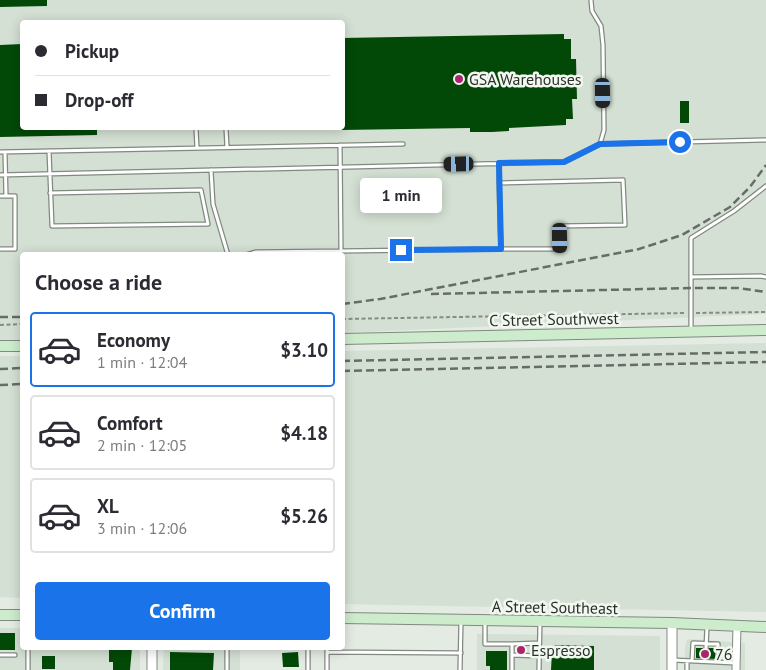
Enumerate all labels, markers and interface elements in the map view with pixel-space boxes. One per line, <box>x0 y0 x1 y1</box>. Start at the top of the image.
text: Pickup <box>65 39 119 63</box>
place label: GSA Warehouses <box>469 69 582 89</box>
marker: GSA Warehouses <box>453 73 465 85</box>
car <box>595 78 610 108</box>
text: Drop-off <box>65 88 133 112</box>
route start <box>669 131 691 153</box>
car <box>443 156 474 172</box>
callout: 1 min <box>360 178 442 212</box>
text: 1 min <box>381 185 421 205</box>
car <box>552 223 567 253</box>
route end <box>390 239 412 261</box>
text: Choose a ride <box>35 268 162 296</box>
street label: C Street Southwest <box>489 308 620 330</box>
icon: car <box>37 327 82 372</box>
text: Economy <box>97 328 170 352</box>
text: $3.10 <box>280 338 328 362</box>
text: 1 min · 12:04 <box>97 352 187 372</box>
icon: car <box>37 410 82 455</box>
text: Comfort <box>97 411 163 435</box>
text: $4.18 <box>280 421 328 445</box>
text: 2 min · 12:05 <box>97 435 187 455</box>
icon: car <box>37 493 82 538</box>
text: XL <box>97 494 119 518</box>
text: $5.26 <box>280 504 328 528</box>
text: 3 min · 12:06 <box>97 518 187 538</box>
button: Confirm <box>35 582 330 640</box>
street label: A Street Southeast <box>492 596 619 618</box>
place label: Espresso <box>531 640 591 660</box>
marker: Espresso <box>515 644 527 656</box>
place label: 76 <box>715 644 732 664</box>
marker: 76 <box>699 648 711 660</box>

